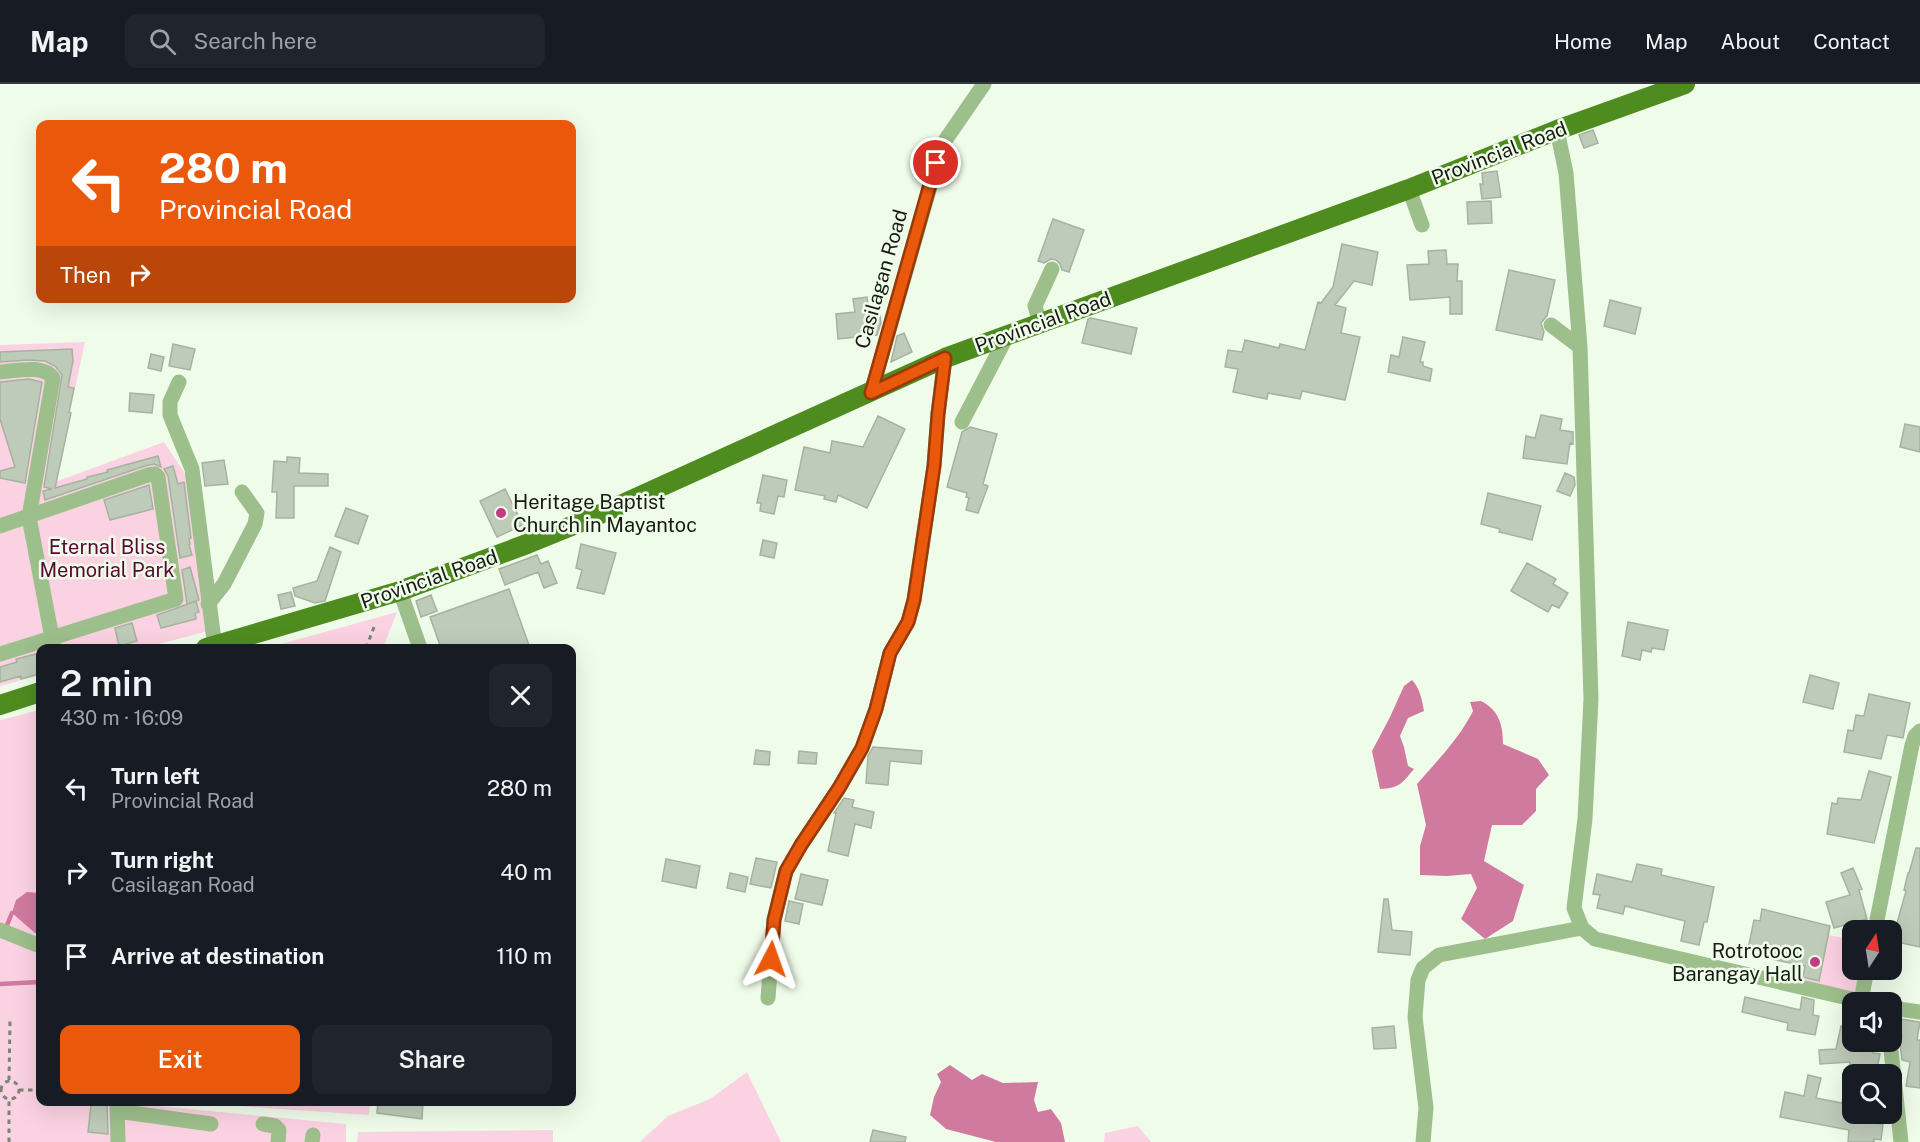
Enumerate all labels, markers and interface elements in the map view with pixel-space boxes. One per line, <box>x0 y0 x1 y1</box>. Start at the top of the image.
search box <box>125 14 545 68</box>
text: Map <box>30 25 89 58</box>
icon: search <box>146 25 179 58</box>
text: Search here <box>194 28 317 54</box>
text: Home <box>1554 29 1612 54</box>
text: Map <box>1645 29 1688 54</box>
text: About <box>1721 29 1780 54</box>
text: Contact <box>1813 29 1890 54</box>
street label: Provincial Road <box>1428 116 1570 190</box>
pin <box>910 137 961 188</box>
text: 280 m <box>159 143 288 192</box>
icon: left <box>60 144 138 222</box>
icon: arrive <box>919 146 952 179</box>
text: Provincial Road <box>159 193 352 225</box>
street label: Casilagan Road <box>850 207 912 351</box>
icon: right <box>123 258 156 291</box>
text: Then <box>60 262 111 288</box>
street label: Provincial Road <box>972 286 1114 358</box>
place label: Heritage Baptist Church in Mayantoc <box>513 490 697 537</box>
marker: Heritage Baptist Church in Mayantoc <box>494 506 508 520</box>
park label: Eternal Bliss Memorial Park <box>40 535 174 582</box>
street label: Provincial Road <box>357 544 501 614</box>
text: 2 min <box>60 662 153 704</box>
button: close <box>489 664 552 727</box>
text: 430 m · 16:09 <box>60 706 183 730</box>
text: Turn left <box>111 763 200 789</box>
icon: left <box>60 772 93 805</box>
text: 280 m <box>487 775 552 801</box>
text: Provincial Road <box>111 789 254 813</box>
text: Turn right <box>111 847 214 873</box>
icon: right <box>60 856 93 889</box>
text: 40 m <box>500 859 552 885</box>
text: Casilagan Road <box>111 873 255 897</box>
north arrow <box>1842 920 1902 980</box>
map controls <box>1842 920 1902 1124</box>
position arrow <box>739 927 803 991</box>
place label: Rotrotooc Barangay Hall <box>1672 939 1803 986</box>
icon: arrive <box>60 940 93 973</box>
text: Arrive at destination <box>111 943 324 969</box>
text: 110 m <box>496 943 552 969</box>
marker: Rotrotooc Barangay Hall <box>1808 955 1822 969</box>
button: sound <box>1842 992 1902 1052</box>
button: Exit <box>60 1025 300 1094</box>
button: Share <box>312 1025 552 1094</box>
button: search <box>1842 1064 1902 1124</box>

